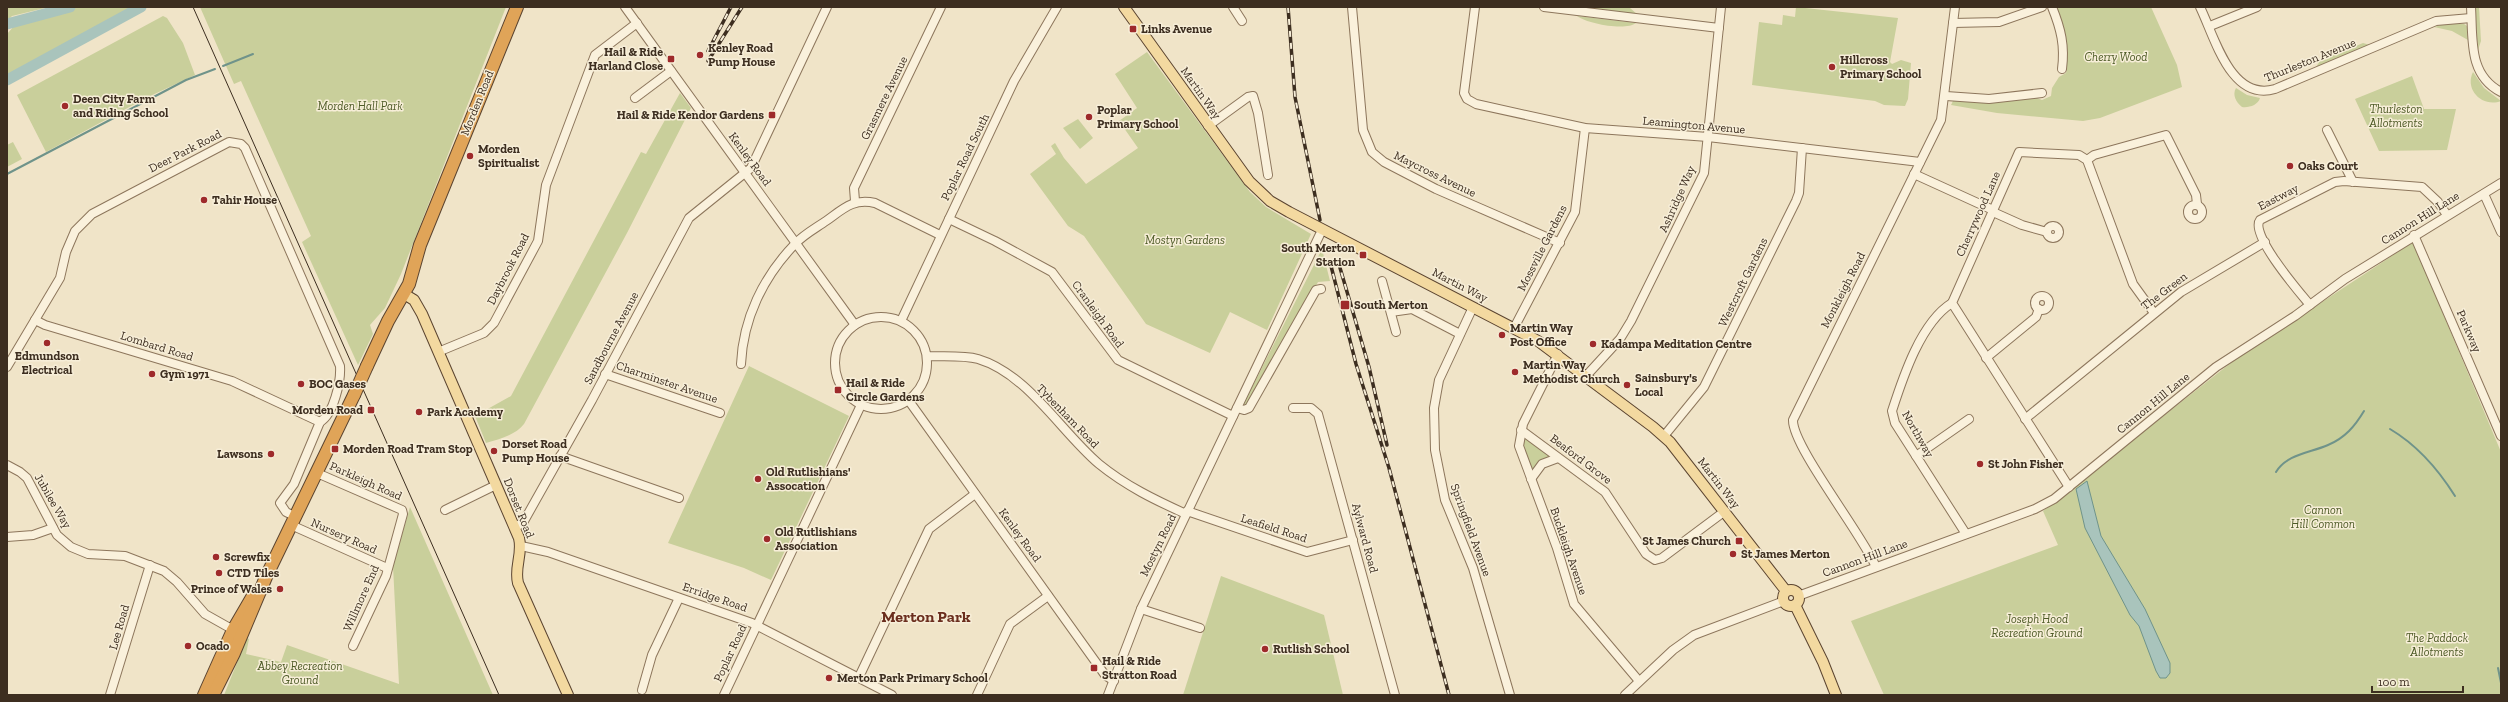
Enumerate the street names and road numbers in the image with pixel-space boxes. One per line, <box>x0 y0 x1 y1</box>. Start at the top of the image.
street label: Thurleston Avenue <box>2262 35 2358 85</box>
street label: Grasmere Avenue <box>858 54 910 142</box>
street label: Martin Way <box>1178 64 1225 123</box>
street label: Morden Road <box>458 68 497 138</box>
street label: Poplar Road South <box>938 111 992 203</box>
street label: Leamington Avenue <box>1642 114 1746 136</box>
street label: Deer Park Road <box>146 126 224 175</box>
street label: Kenley Road <box>726 129 774 189</box>
street label: Maycross Avenue <box>1392 148 1479 200</box>
street label: Ashridge Way <box>1656 163 1698 235</box>
street label: Cherrywood Lane <box>1953 169 2003 259</box>
street label: Eastway <box>2255 181 2301 213</box>
street label: Cannon Hill Lane <box>2378 188 2462 248</box>
street label: Mossville Gardens <box>1514 203 1570 293</box>
street label: Daybrook Road <box>484 230 532 307</box>
street label: Westcroft Gardens <box>1715 235 1771 329</box>
street label: Monkleigh Road <box>1818 249 1868 330</box>
street label: Martin Way <box>1430 265 1491 305</box>
street label: The Green <box>2138 269 2190 313</box>
street label: Cranleigh Road <box>1069 278 1127 351</box>
street label: Sandbourne Avenue <box>581 289 642 387</box>
street label: Parkway <box>2454 308 2485 355</box>
street label: Lombard Road <box>119 328 195 364</box>
street label: Charminster Avenue <box>614 358 720 406</box>
street label: Cannon Hill Lane <box>2114 369 2192 437</box>
street label: Tybenham Road <box>1034 381 1102 451</box>
street label: Northway <box>1899 408 1937 461</box>
street label: Beaford Grove <box>1547 431 1615 487</box>
street label: Martin Way <box>1695 455 1744 512</box>
street label: Parkleigh Road <box>328 459 405 503</box>
street label: Jubilee Way <box>32 471 75 532</box>
street label: Dorset Road <box>501 476 538 540</box>
street label: Springfield Avenue <box>1448 482 1494 579</box>
street label: Aylward Road <box>1349 502 1381 575</box>
street label: Kenley Road <box>996 505 1044 565</box>
street label: Buckleigh Avenue <box>1547 505 1591 597</box>
street label: Mostyn Road <box>1137 511 1179 579</box>
street label: Leafield Road <box>1239 511 1309 545</box>
street label: Nursery Road <box>309 515 380 557</box>
street label: Cannon Hill Lane <box>1821 536 1910 580</box>
street label: Willmore End <box>340 562 382 633</box>
street label: Erridge Road <box>681 579 750 615</box>
street label: Lee Road <box>106 602 132 651</box>
street label: Poplar Road <box>711 622 750 684</box>

